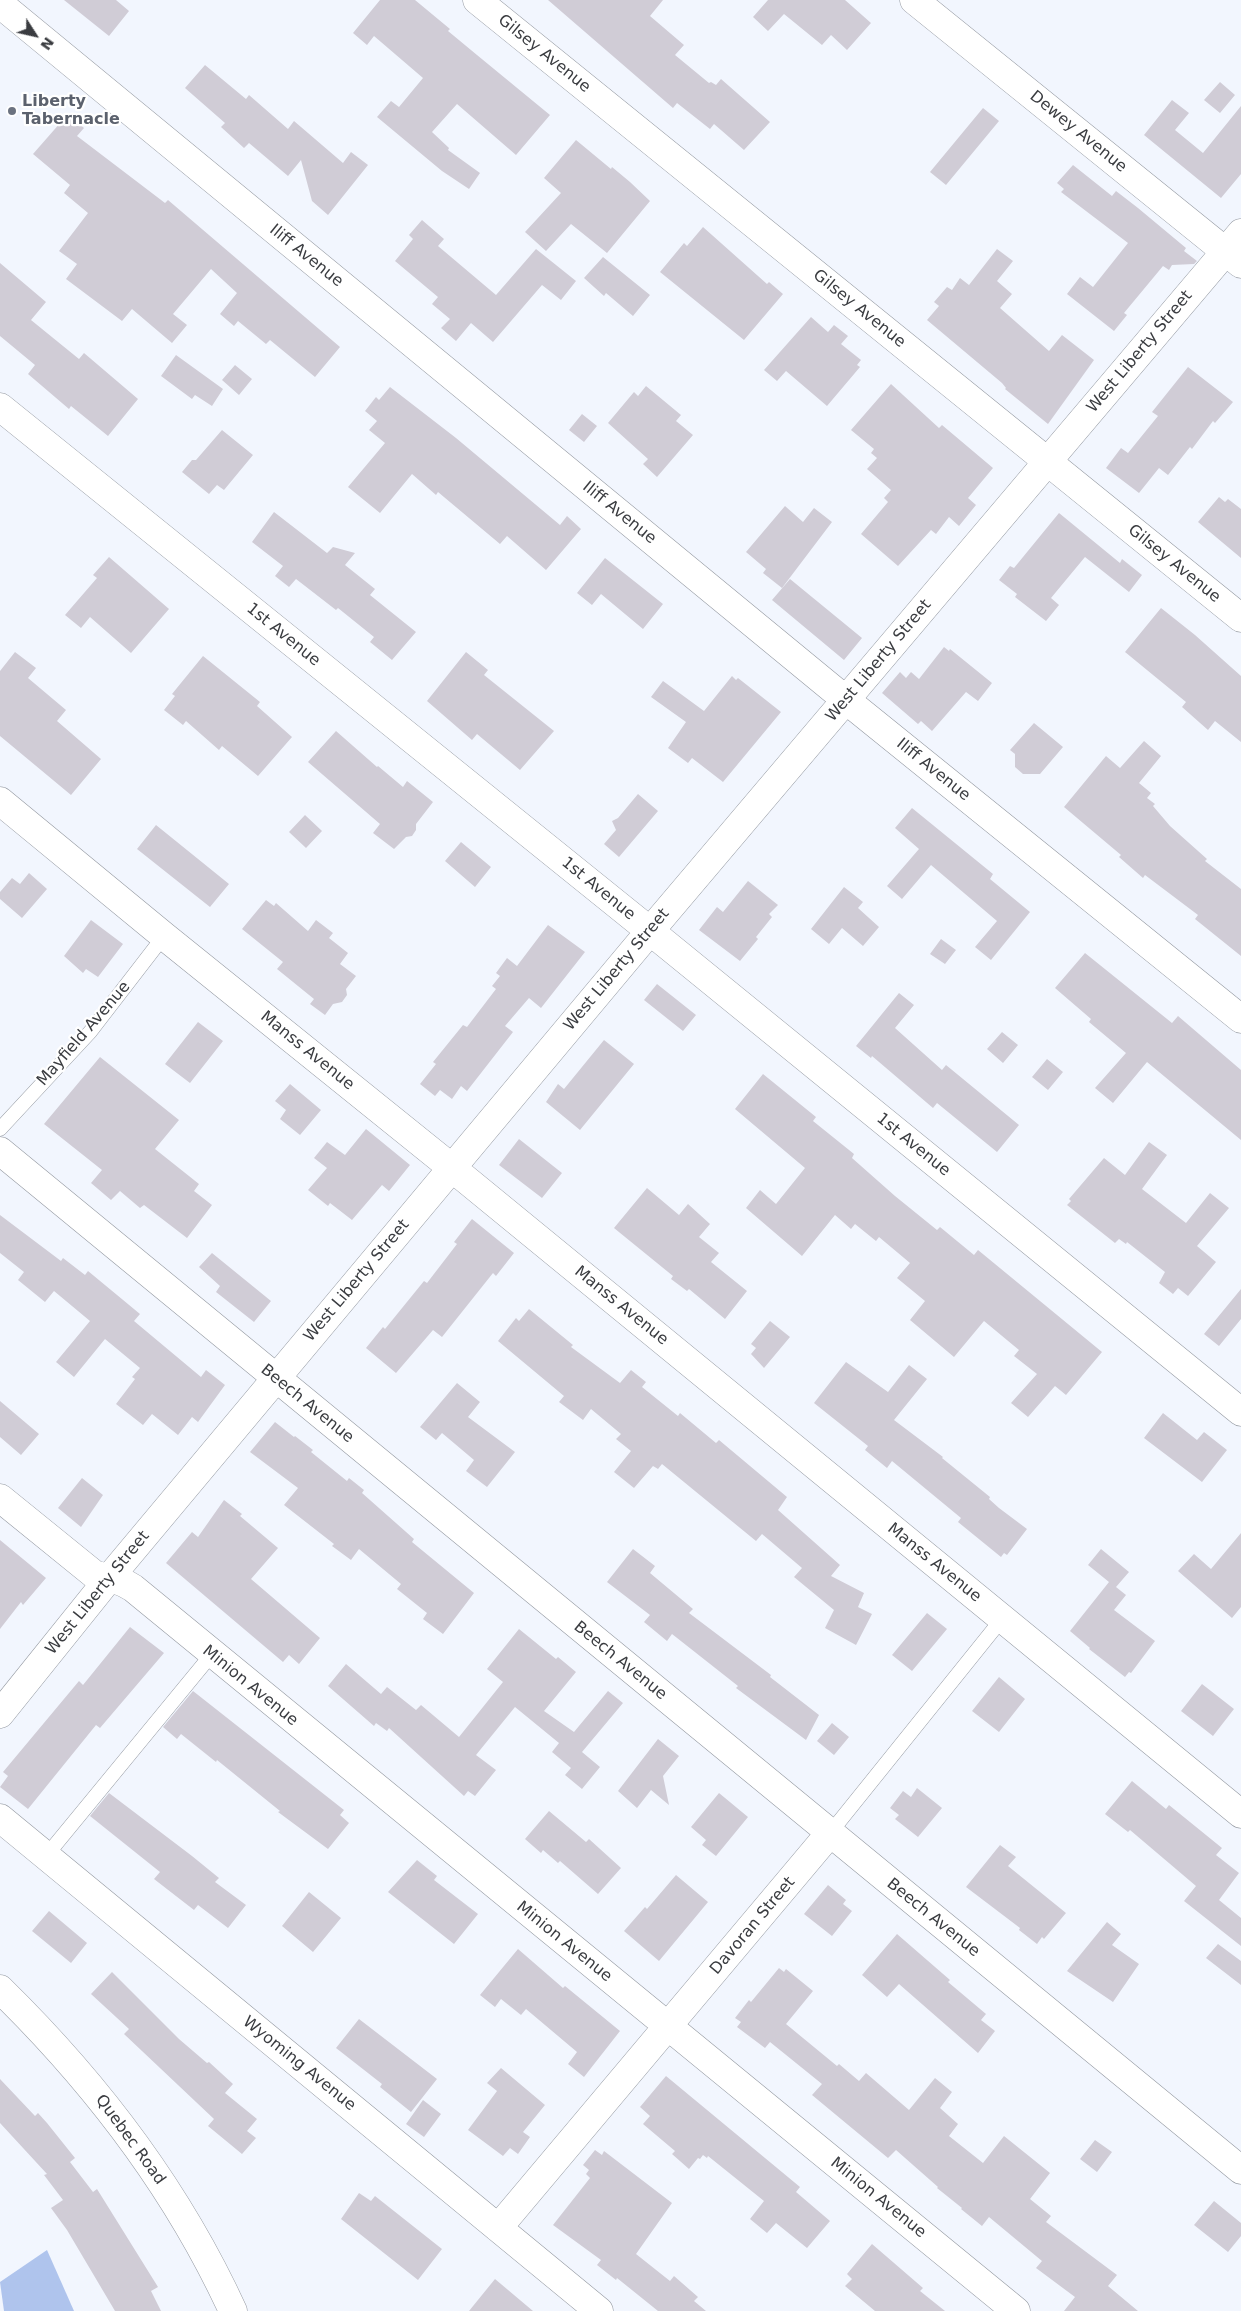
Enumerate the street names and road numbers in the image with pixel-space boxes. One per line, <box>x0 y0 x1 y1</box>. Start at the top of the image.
street label: Gilsey Avenue <box>494 11 594 97</box>
street label: Dewey Avenue <box>1026 87 1130 177</box>
street label: Iliff Avenue <box>265 220 347 292</box>
street label: Gilsey Avenue <box>809 266 909 352</box>
street label: West Liberty Street <box>1083 287 1197 417</box>
street label: Iliff Avenue <box>578 477 660 549</box>
street label: Gilsey Avenue <box>1124 521 1224 607</box>
street label: West Liberty Street <box>822 596 936 726</box>
street label: 1st Avenue <box>242 599 324 671</box>
street label: Iliff Avenue <box>892 734 974 806</box>
street label: 1st Avenue <box>557 853 639 925</box>
street label: West Liberty Street <box>560 905 674 1035</box>
street label: Mayfield Avenue <box>33 978 135 1090</box>
street label: Manss Avenue <box>256 1007 358 1095</box>
street label: 1st Avenue <box>872 1109 954 1181</box>
street label: West Liberty Street <box>300 1216 414 1346</box>
street label: Manss Avenue <box>570 1262 672 1350</box>
street label: Beech Avenue <box>257 1361 357 1447</box>
street label: Manss Avenue <box>883 1519 985 1607</box>
street label: West Liberty Street <box>42 1527 154 1659</box>
street label: Beech Avenue <box>570 1618 670 1704</box>
street label: Minion Avenue <box>198 1642 302 1730</box>
street label: Davoran Street <box>707 1873 799 1979</box>
street label: Beech Avenue <box>883 1875 983 1961</box>
street label: Minion Avenue <box>512 1898 616 1986</box>
street label: Wyoming Avenue <box>239 2013 359 2115</box>
street label: Quebec Road <box>91 2091 169 2189</box>
street label: Minion Avenue <box>826 2154 930 2242</box>

